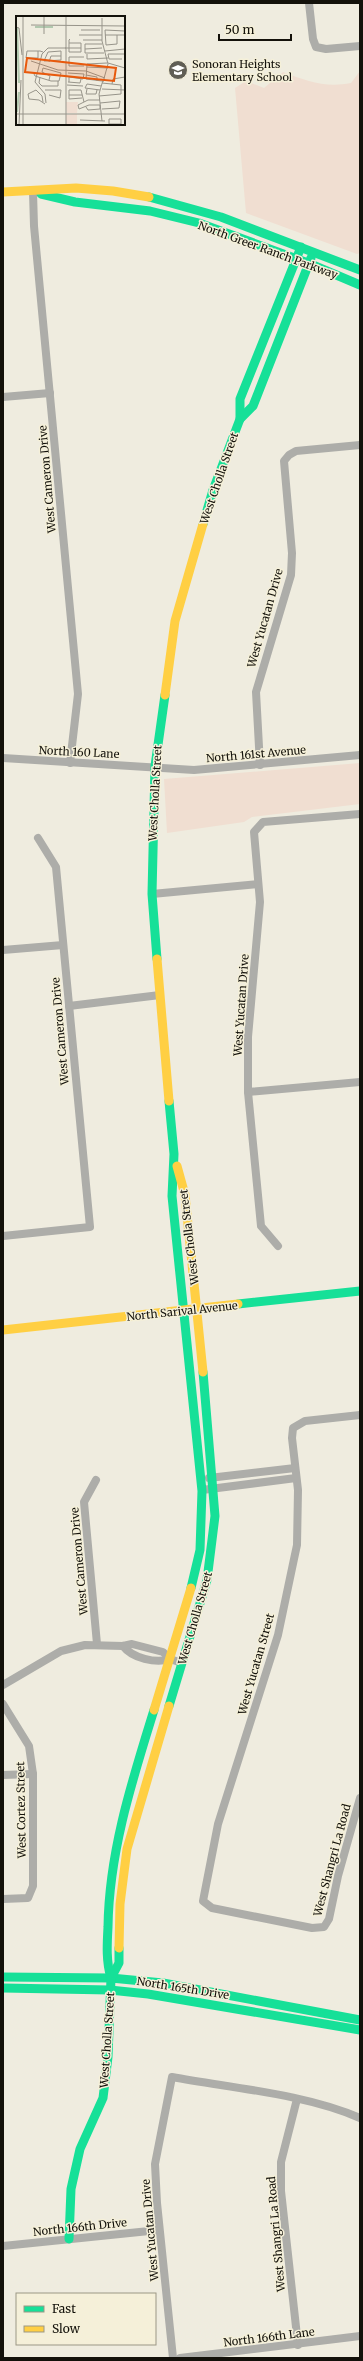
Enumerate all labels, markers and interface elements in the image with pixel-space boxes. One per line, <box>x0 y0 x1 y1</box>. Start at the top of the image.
inset map <box>16 16 125 125</box>
scale bar <box>219 16 291 42</box>
text: 50 m <box>225 22 254 37</box>
place label: Sonoran Heights Elementary School <box>192 57 293 84</box>
school or university icon: Sonoran Heights Elementary School <box>167 59 189 81</box>
street label: North Greer Ranch Parkway <box>196 218 340 282</box>
street label: West Cameron Drive <box>35 424 59 534</box>
street label: West Cholla Street <box>196 430 241 527</box>
street label: West Yucatan Drive <box>244 567 286 670</box>
street label: North 160 Lane <box>38 743 120 761</box>
street label: North 161st Avenue <box>206 743 307 765</box>
street label: West Cholla Street <box>145 744 165 842</box>
street label: West Yucatan Drive <box>230 953 252 1057</box>
street label: West Cameron Drive <box>48 976 72 1086</box>
street label: West Cholla Street <box>176 1188 202 1287</box>
street label: North Sarival Avenue <box>126 1298 238 1324</box>
street label: West Cameron Drive <box>67 1506 91 1616</box>
street label: West Cholla Street <box>175 1569 215 1667</box>
street label: West Yucatan Street <box>235 1611 277 1717</box>
street label: West Cortez Street <box>13 1761 29 1860</box>
street label: West Shangri La Road <box>310 1802 354 1919</box>
street label: North 165th Drive <box>136 1974 230 2002</box>
street label: West Cholla Street <box>97 1991 117 2089</box>
street label: West Shangri La Road <box>264 2175 288 2293</box>
street label: West Yucatan Drive <box>139 2178 162 2282</box>
street label: North 166th Drive <box>32 2215 128 2239</box>
legend <box>16 2293 156 2345</box>
text: Fast <box>52 2301 76 2316</box>
text: Slow <box>52 2321 81 2336</box>
street label: North 166th Lane <box>223 2324 316 2350</box>

